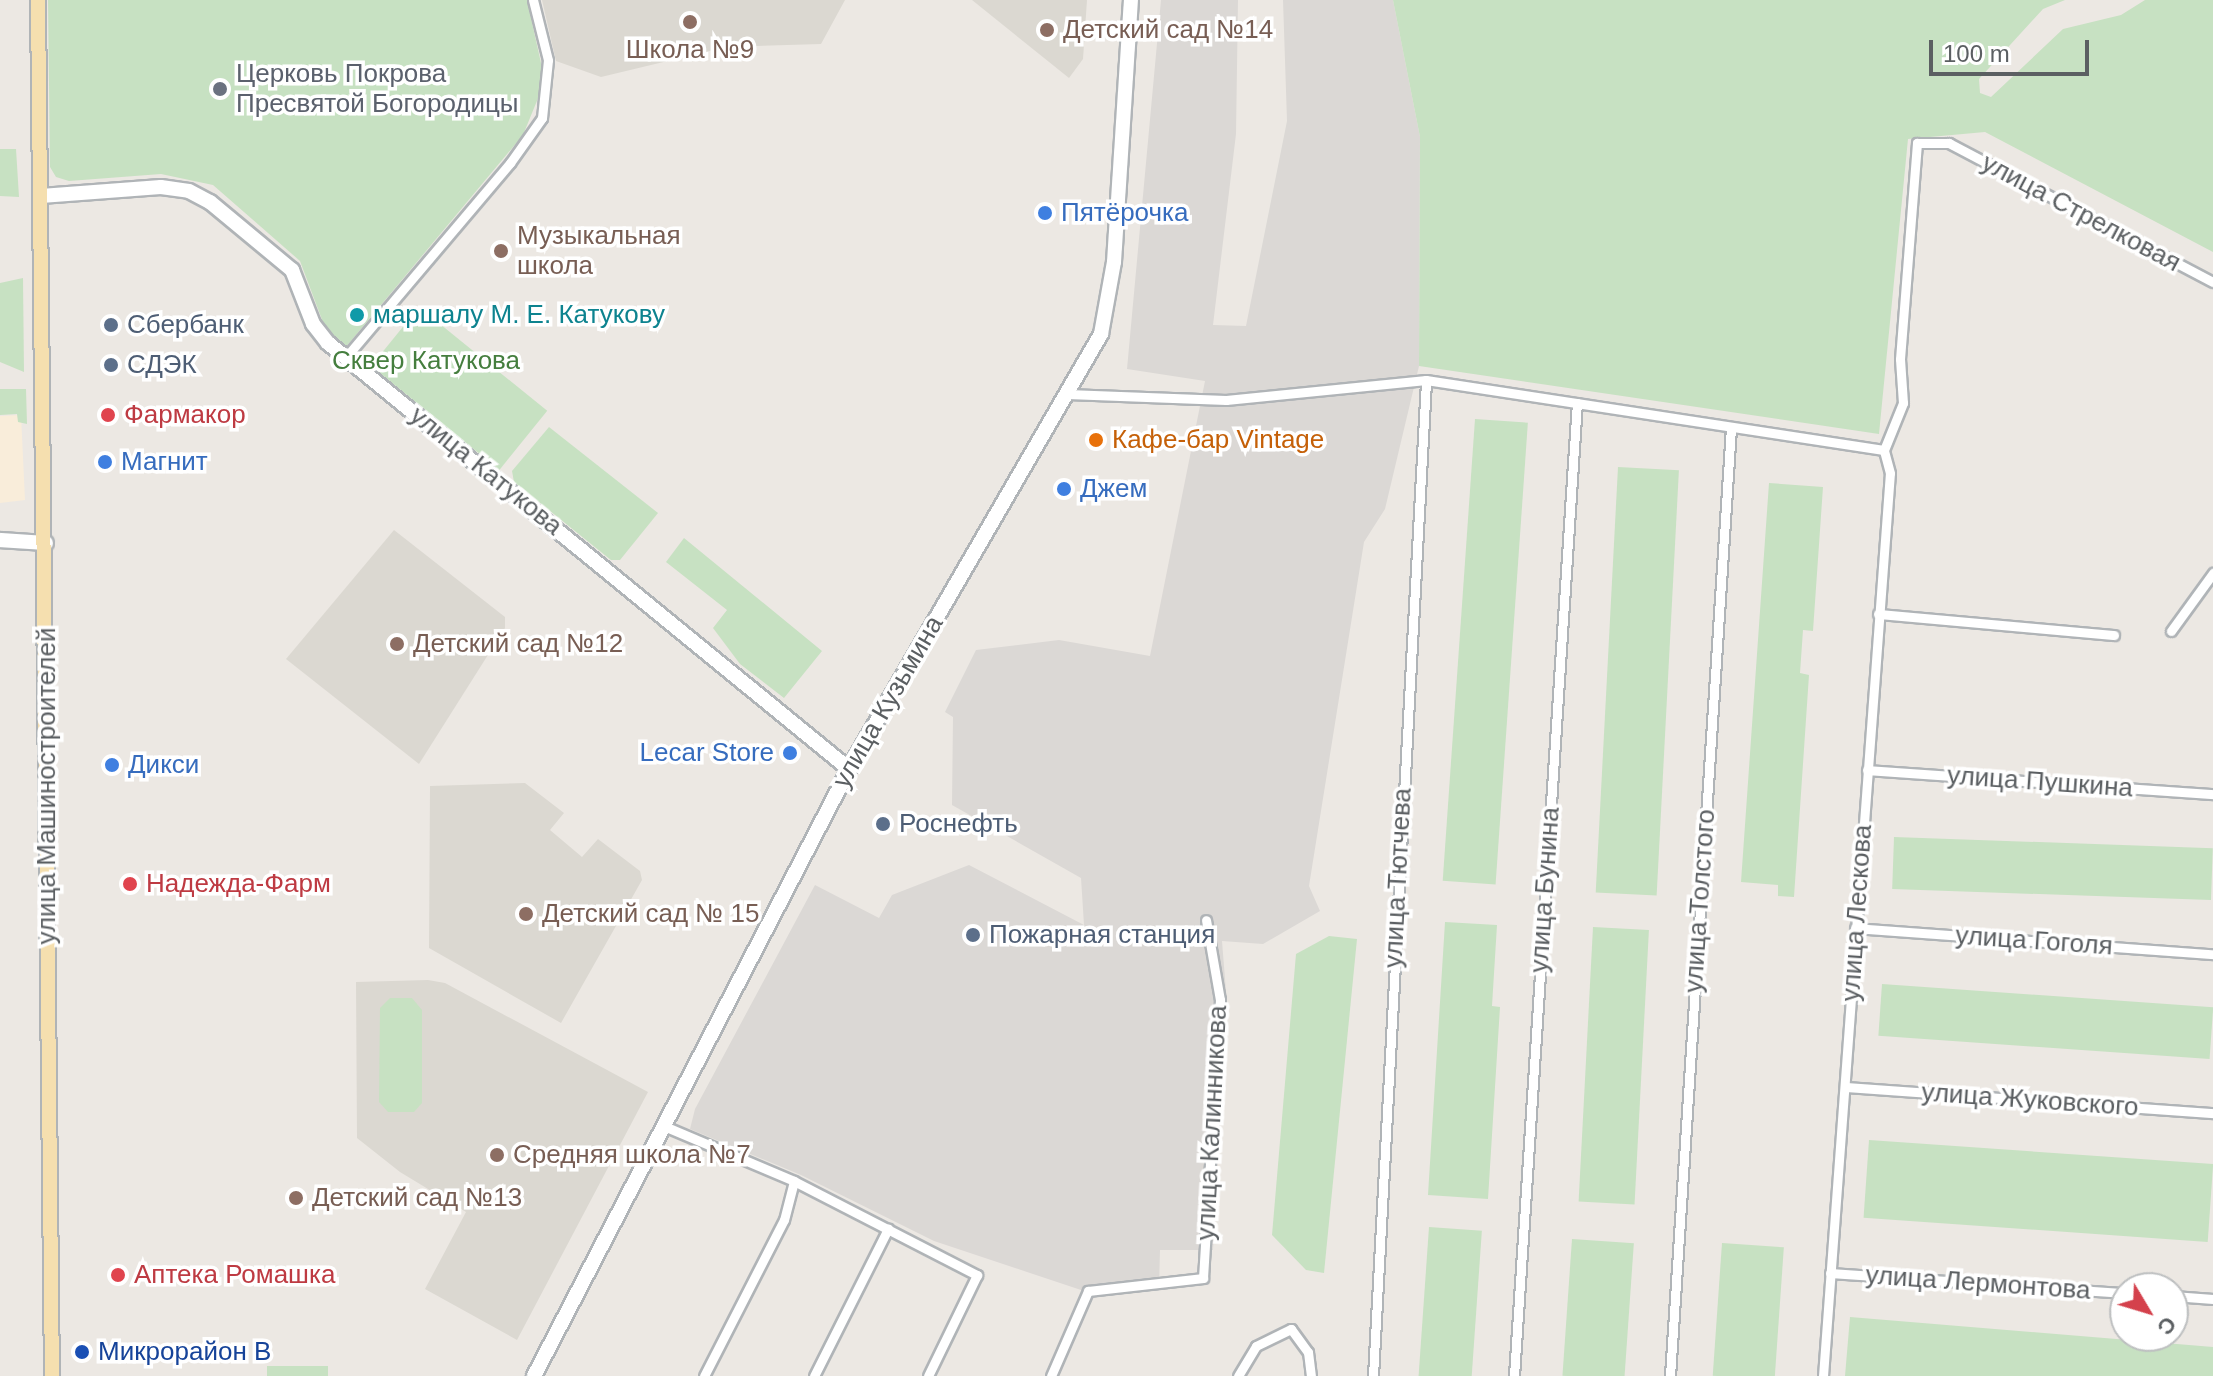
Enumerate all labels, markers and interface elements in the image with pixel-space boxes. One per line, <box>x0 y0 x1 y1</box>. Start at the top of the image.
marker: Школа №9 <box>681 13 699 31</box>
place label: Детский сад №14 <box>1063 14 1273 46</box>
marker: Детский сад №14 <box>1038 21 1056 39</box>
scale bar <box>1933 24 2093 74</box>
place label: Школа №9 <box>626 34 754 66</box>
text: 100 m <box>1943 40 2010 67</box>
place label: Церковь Покрова Пресвятой Богородицы <box>236 58 519 120</box>
marker: Церковь Покрова Пресвятой Богородицы <box>211 80 229 98</box>
street label: улица Стрелковая <box>1976 147 2186 279</box>
place label: Пятёрочка <box>1061 197 1188 229</box>
marker: Пятёрочка <box>1036 204 1054 222</box>
place label: Музыкальная школа <box>517 220 681 282</box>
marker: Музыкальная школа <box>492 242 510 260</box>
place label: маршалу М. Е. Катукову <box>373 299 665 331</box>
marker: маршалу М. Е. Катукову <box>348 306 366 324</box>
place label: Сбербанк <box>127 309 244 341</box>
marker: Сбербанк <box>102 316 120 334</box>
park label: Сквер Катукова <box>332 345 520 377</box>
place label: СДЭК <box>127 349 197 381</box>
marker: СДЭК <box>102 356 120 374</box>
place label: Фармакор <box>124 399 246 431</box>
street label: улица Катукова <box>404 400 568 542</box>
marker: Фармакор <box>99 406 117 424</box>
place label: Кафе-бар Vintage <box>1112 424 1324 456</box>
marker: Кафе-бар Vintage <box>1087 431 1105 449</box>
place label: Магнит <box>121 446 208 478</box>
marker: Магнит <box>96 453 114 471</box>
place label: Джем <box>1080 473 1147 505</box>
marker: Джем <box>1055 480 1073 498</box>
street label: улица Кузьмина <box>826 610 950 794</box>
street label: улица Машиностроителей <box>31 627 63 945</box>
place label: Детский сад №12 <box>413 628 623 660</box>
marker: Детский сад №12 <box>388 635 406 653</box>
place label: Lecar Store <box>640 737 774 769</box>
marker: Lecar Store <box>781 744 799 762</box>
place label: Дикси <box>128 749 199 781</box>
marker: Дикси <box>103 756 121 774</box>
street label: улица Пушкина <box>1946 760 2134 804</box>
street label: улица Тютчева <box>1378 787 1418 969</box>
street label: улица Бунина <box>1524 806 1566 974</box>
place label: Роснефть <box>899 808 1018 840</box>
street label: улица Толстого <box>1678 808 1722 994</box>
marker: Роснефть <box>874 815 892 833</box>
street label: улица Лескова <box>1835 823 1879 1003</box>
place label: Надежда-Фарм <box>146 868 331 900</box>
marker: Надежда-Фарм <box>121 875 139 893</box>
place label: Детский сад № 15 <box>542 898 759 930</box>
marker: Детский сад № 15 <box>517 905 535 923</box>
place label: Пожарная станция <box>989 919 1215 951</box>
street label: улица Гоголя <box>1954 920 2114 962</box>
marker: Пожарная станция <box>964 926 982 944</box>
street label: улица Калинникова <box>1190 1005 1234 1241</box>
street label: улица Жуковского <box>1920 1077 2140 1123</box>
place label: Средняя школа №7 <box>513 1139 751 1171</box>
marker: Средняя школа №7 <box>488 1146 506 1164</box>
place label: Детский сад №13 <box>312 1182 522 1214</box>
marker: Детский сад №13 <box>287 1189 305 1207</box>
place label: Аптека Ромашка <box>134 1259 335 1291</box>
street label: улица Лермонтова <box>1864 1260 2092 1306</box>
marker: Аптека Ромашка <box>109 1266 127 1284</box>
north arrow <box>2109 1272 2189 1352</box>
text: С <box>2152 1312 2181 1340</box>
place label: Микрорайон В <box>98 1336 271 1368</box>
marker: Микрорайон В <box>73 1343 91 1361</box>

